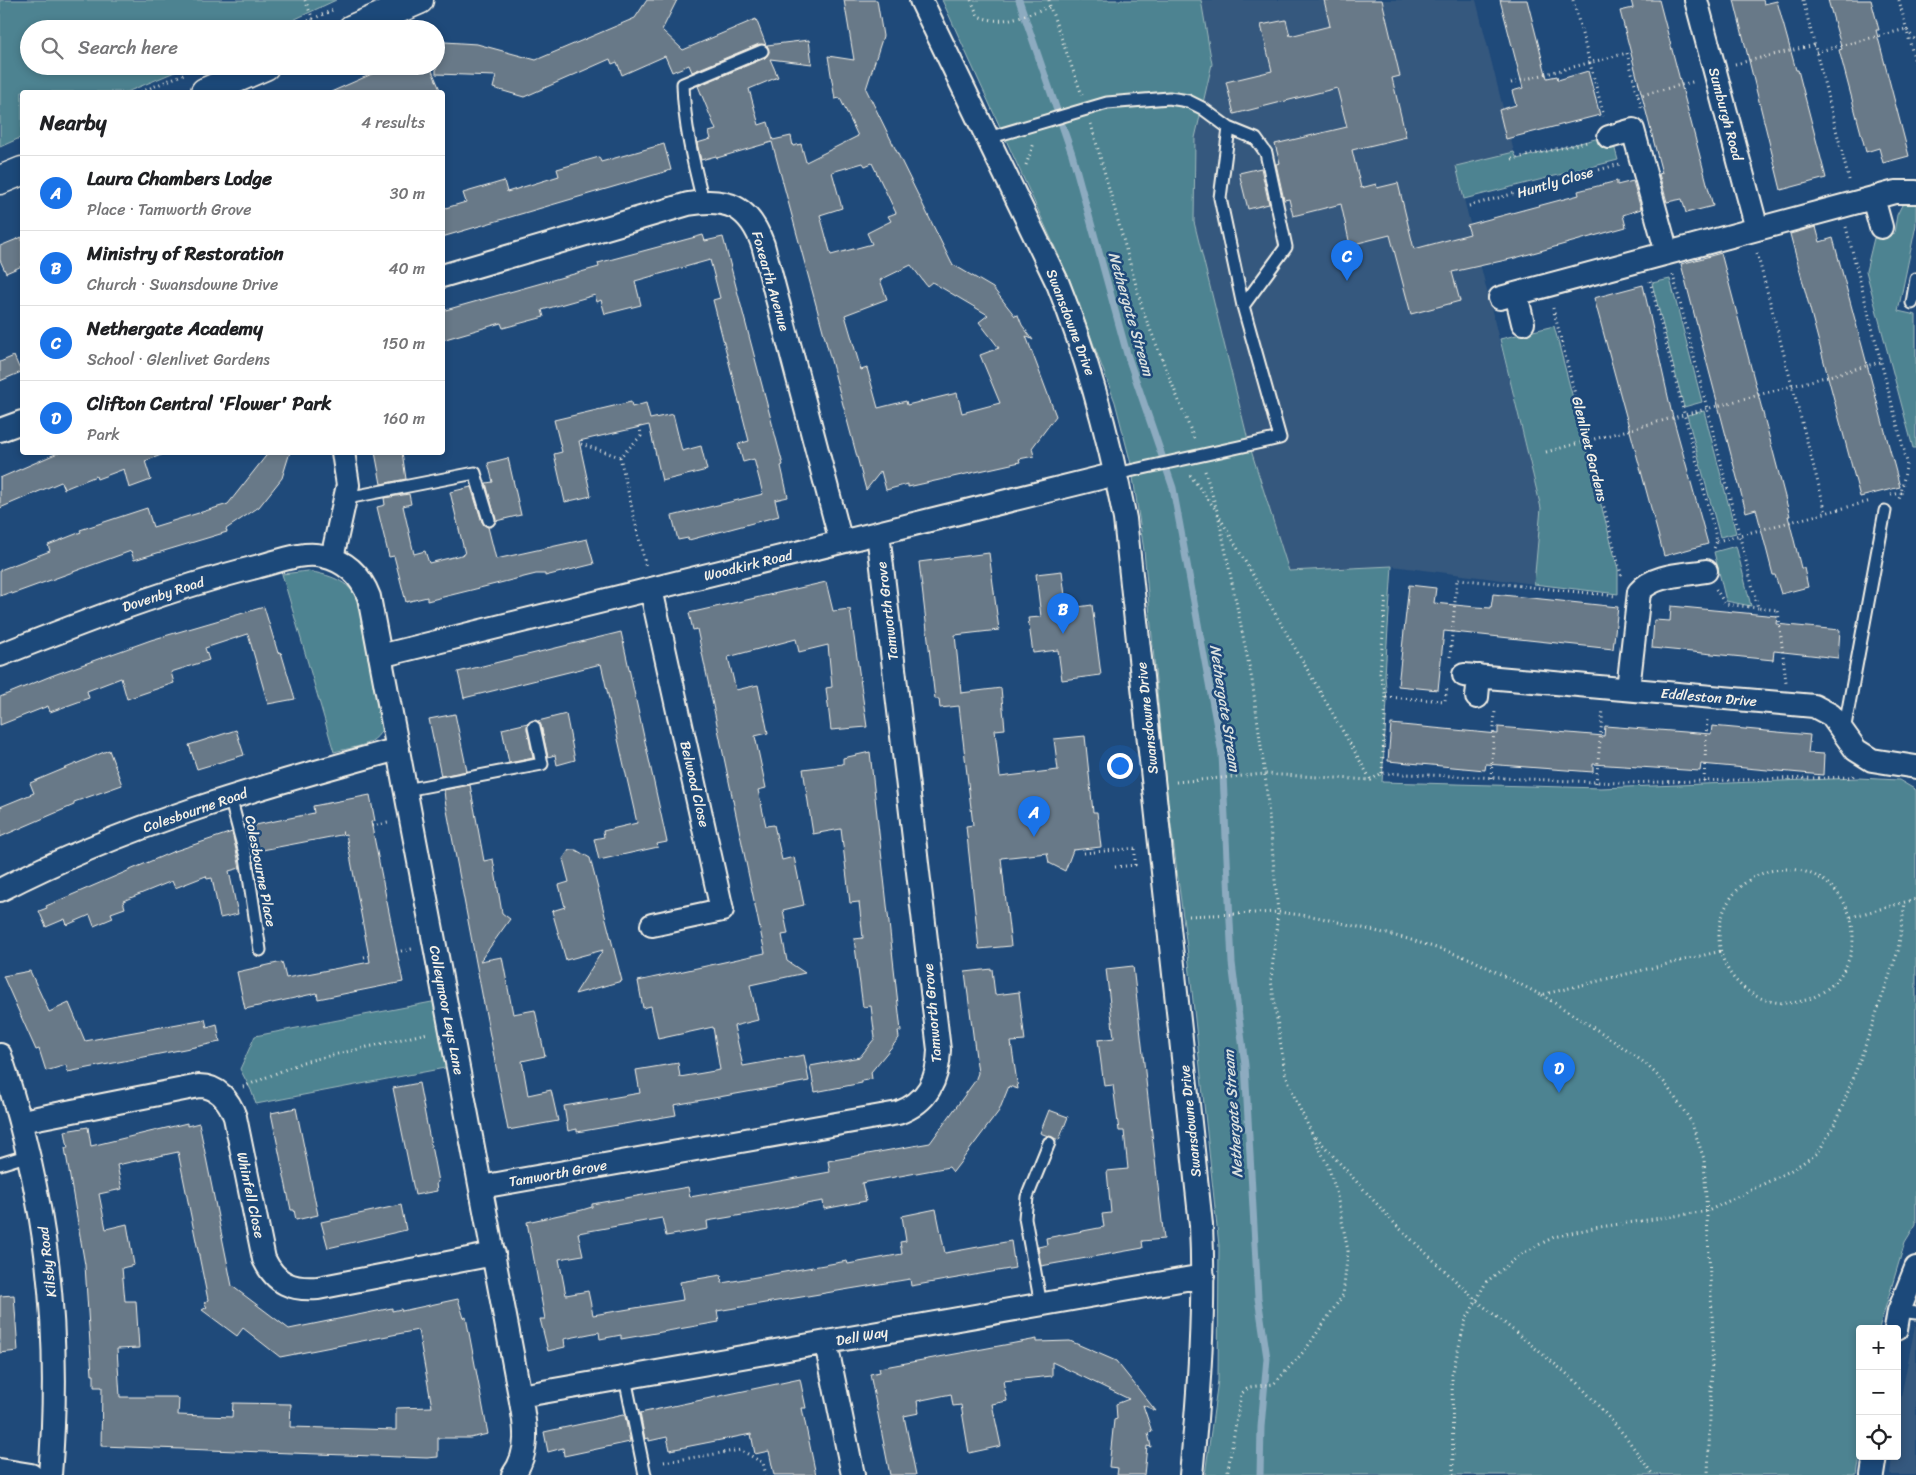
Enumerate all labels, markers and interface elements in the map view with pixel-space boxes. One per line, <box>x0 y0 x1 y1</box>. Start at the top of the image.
search box <box>20 20 445 75</box>
text: Search here <box>78 31 178 64</box>
icon: search <box>38 34 66 62</box>
street label: Sumburgh Road <box>1701 65 1750 165</box>
text: Nearby <box>40 104 106 142</box>
text: 4 results <box>361 108 425 137</box>
street label: Huntly Close <box>1514 160 1596 205</box>
text: Laura Chambers Lodge <box>87 162 272 195</box>
text: A <box>51 179 61 208</box>
text: 30 m <box>390 179 425 208</box>
text: Place · Tamworth Grove <box>87 195 252 224</box>
street label: Foxearth Avenue <box>744 228 797 334</box>
text: Ministry of Restoration <box>87 237 284 270</box>
pin: C <box>1331 240 1363 281</box>
water label: Nethergate Stream <box>1101 249 1162 381</box>
text: B <box>51 254 61 283</box>
text: 40 m <box>388 254 425 283</box>
street label: Swansdowne Drive <box>1039 265 1102 379</box>
text: Church · Swansdowne Drive <box>87 270 278 299</box>
text: Nethergate Academy <box>87 312 263 345</box>
text: C <box>51 329 61 358</box>
text: 150 m <box>382 329 425 358</box>
text: School · Glenlivet Gardens <box>87 345 270 374</box>
text: Clifton Central 'Flower' Park <box>87 387 331 420</box>
street label: Glenlivet Gardens <box>1564 394 1615 505</box>
text: D <box>51 404 61 433</box>
text: 160 m <box>382 404 425 433</box>
text: Park <box>87 420 120 449</box>
street label: Woodkirk Road <box>701 542 797 589</box>
street label: Tamworth Grove <box>869 560 906 662</box>
street label: Dovenby Road <box>119 569 209 619</box>
pin: B <box>1047 593 1079 634</box>
water label: Nethergate Stream <box>1202 643 1248 775</box>
street label: Swansdowne Drive <box>1129 661 1166 775</box>
street label: Eddleston Drive <box>1660 681 1758 714</box>
street label: Belwood Close <box>672 738 717 830</box>
your location <box>1107 753 1133 779</box>
street label: Colesbourne Road <box>139 780 252 840</box>
pin: A <box>1018 796 1050 837</box>
street label: Colesbourne Place <box>237 813 284 929</box>
street label: Colleymoor Leys Lane <box>422 943 471 1077</box>
street label: Tamworth Grove <box>916 962 949 1063</box>
water label: Nethergate Stream <box>1215 1048 1250 1179</box>
pin: D <box>1543 1052 1575 1093</box>
street label: Swansdowne Drive <box>1172 1064 1209 1178</box>
street label: Whinfell Close <box>229 1150 272 1241</box>
street label: Tamworth Grove <box>507 1153 609 1194</box>
street label: Kilsby Road <box>31 1223 64 1299</box>
street label: Dell Way <box>834 1319 891 1353</box>
map controls <box>1856 1325 1901 1460</box>
button: + <box>1856 1325 1901 1370</box>
button: − <box>1856 1370 1901 1415</box>
button: locate <box>1856 1415 1901 1460</box>

